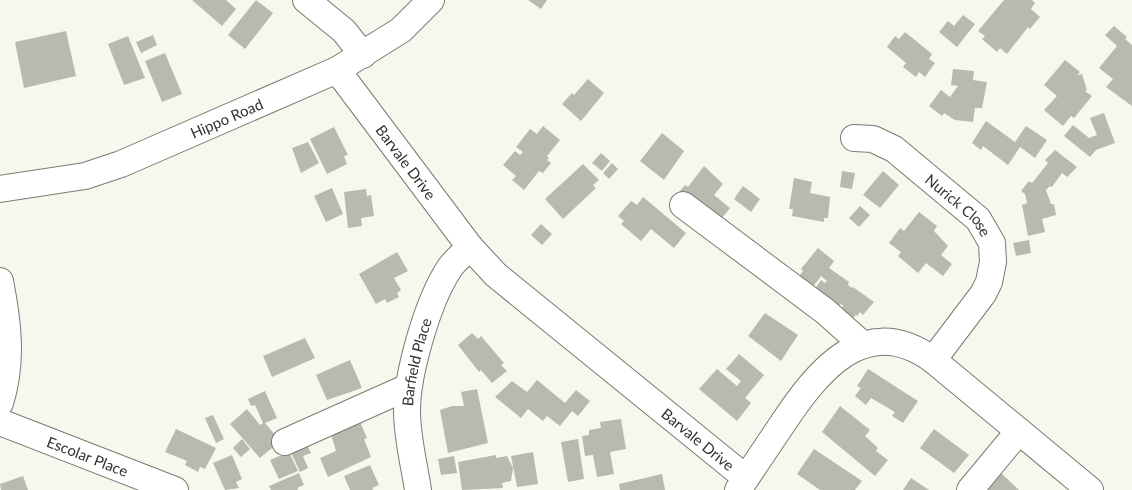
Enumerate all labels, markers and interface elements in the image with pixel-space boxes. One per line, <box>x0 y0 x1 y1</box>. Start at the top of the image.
street label: Hippo Road <box>187 94 266 142</box>
street label: Barvale Drive <box>372 121 440 203</box>
street label: Nurick Close <box>922 170 995 239</box>
street label: Barfield Place <box>398 315 435 407</box>
street label: Barvale Drive <box>658 404 738 474</box>
street label: Escolar Place <box>44 432 131 480</box>

